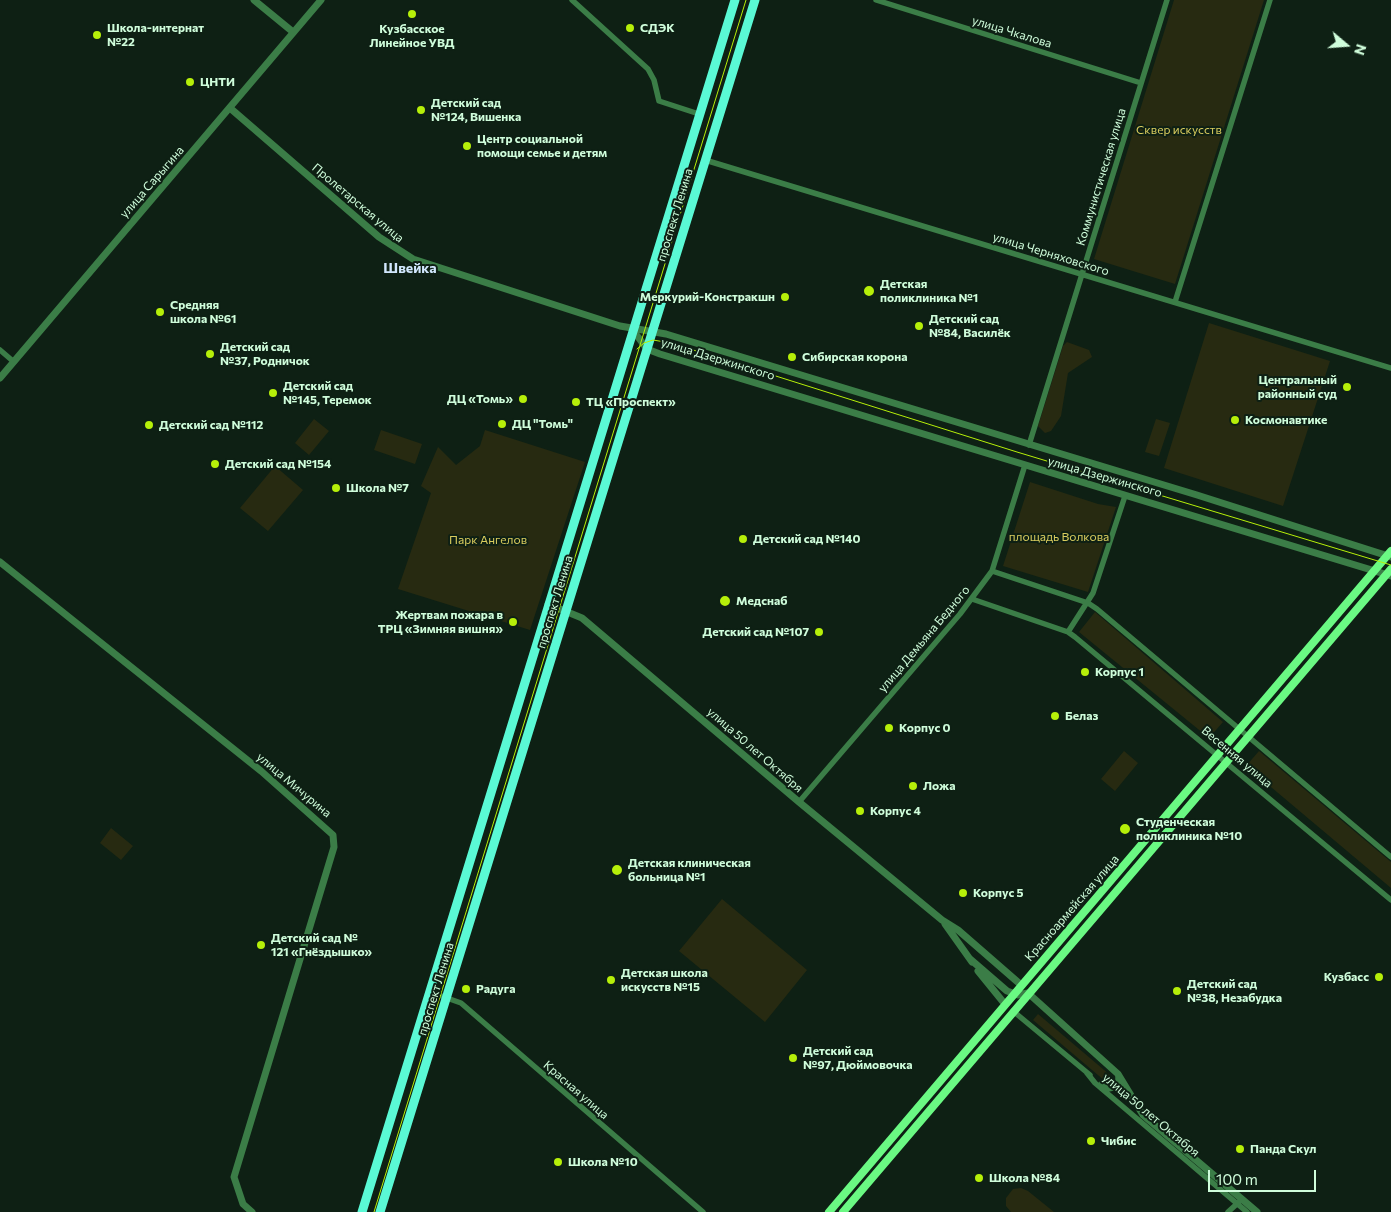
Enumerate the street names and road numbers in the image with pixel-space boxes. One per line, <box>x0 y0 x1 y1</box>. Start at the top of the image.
street label: улица Чкалова <box>970 13 1054 51</box>
street label: Коммунистическая улица <box>1073 107 1129 247</box>
street label: улица Сарыгина <box>117 143 187 221</box>
street label: Пролетарская улица <box>309 160 407 246</box>
street label: проспект Ленина <box>654 167 696 263</box>
street label: улица Черняховского <box>991 229 1111 279</box>
street label: улица Дзержинского <box>659 335 777 383</box>
street label: улица Дзержинского <box>1046 454 1164 500</box>
street label: проспект Ленина <box>534 554 576 650</box>
street label: улица Демьяна Бедного <box>875 583 973 695</box>
street label: улица 50 лет Октября <box>704 705 806 795</box>
street label: Весенняя улица <box>1199 723 1275 791</box>
street label: улица Мичурина <box>254 750 334 820</box>
street label: Красноармейская улица <box>1022 852 1122 964</box>
street label: проспект Ленина <box>415 941 457 1037</box>
street label: Красная улица <box>540 1058 612 1122</box>
street label: улица 50 лет Октября <box>1100 1070 1202 1160</box>

